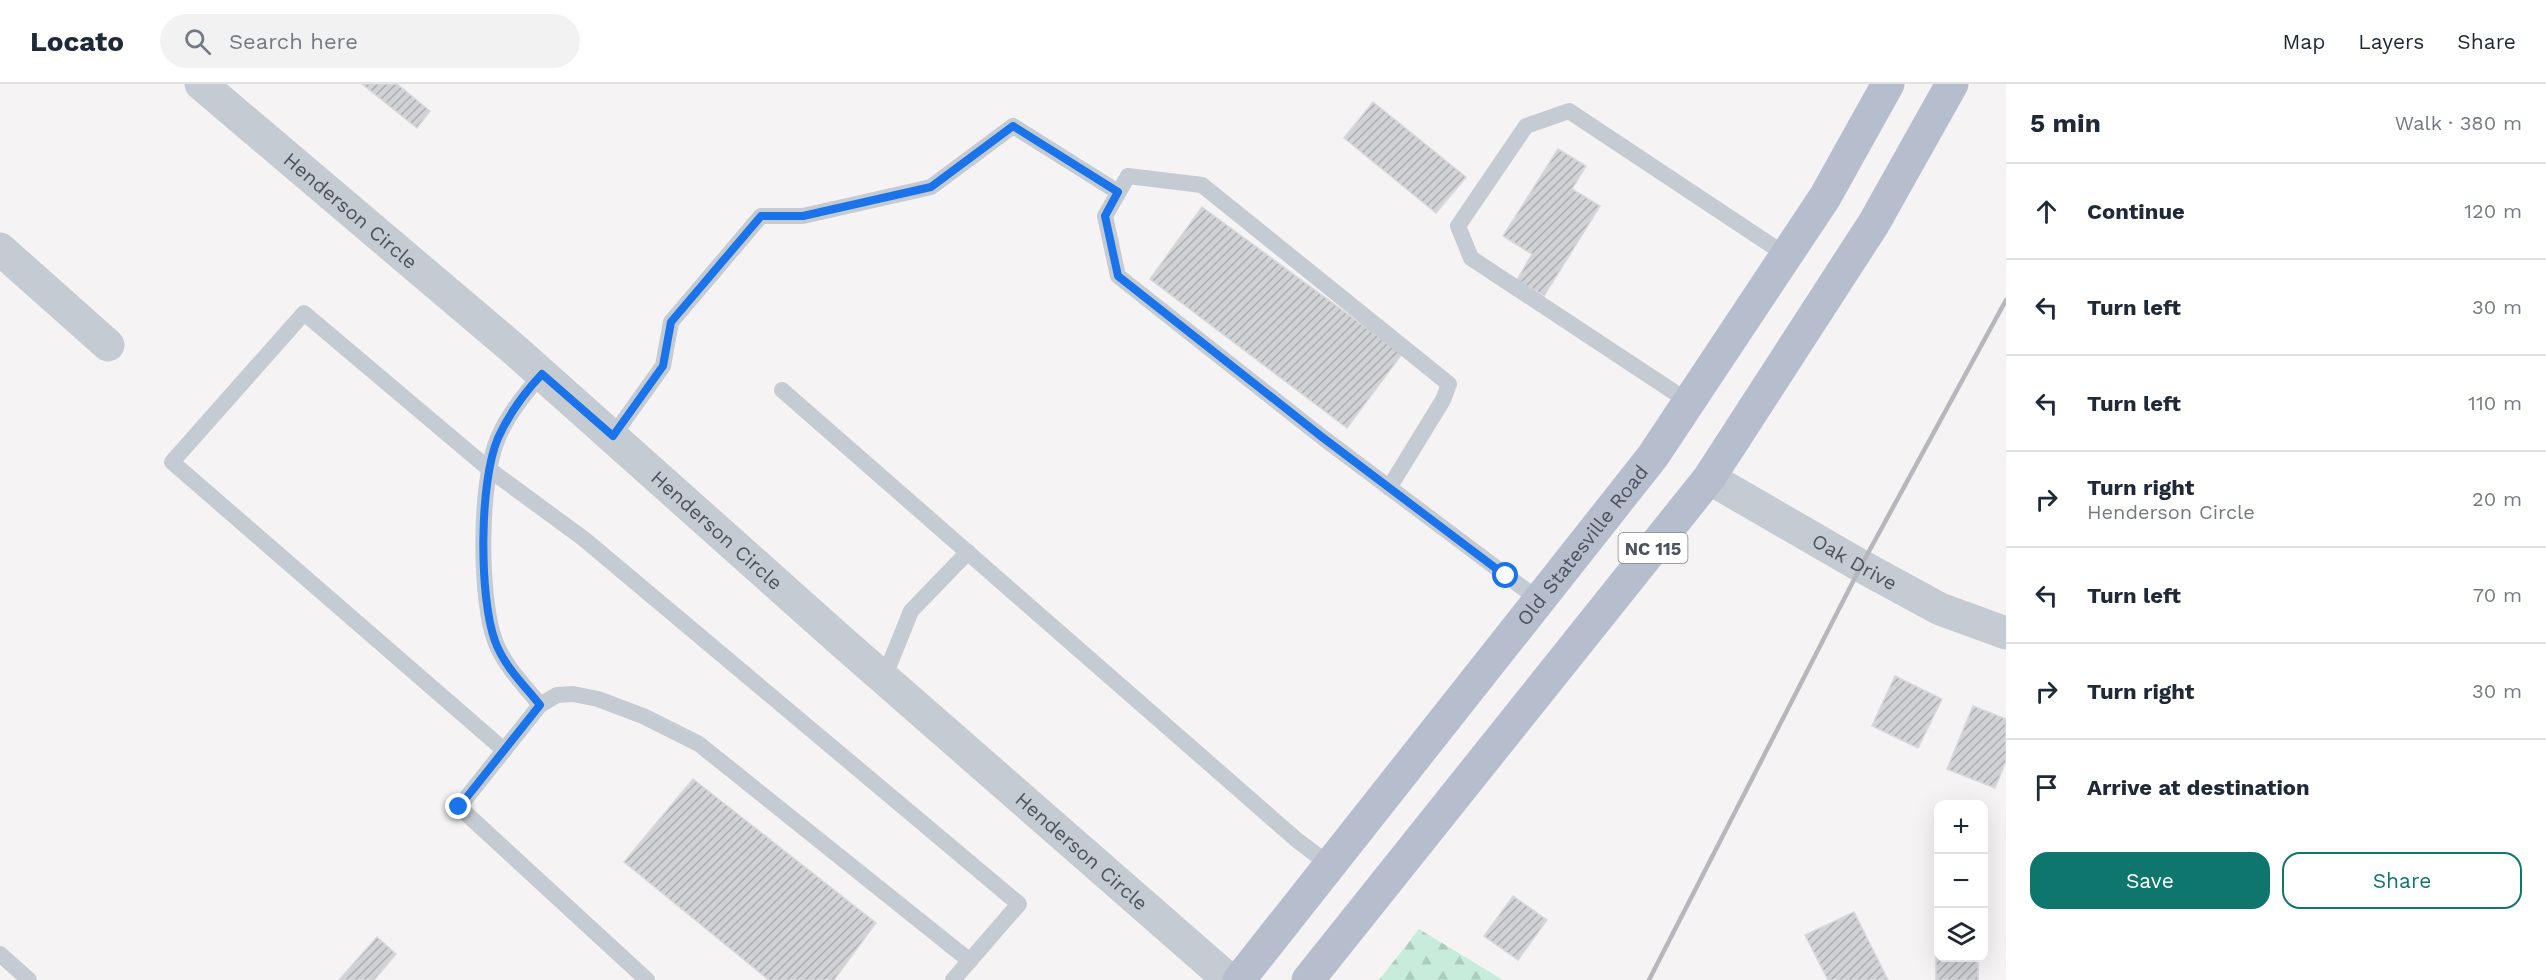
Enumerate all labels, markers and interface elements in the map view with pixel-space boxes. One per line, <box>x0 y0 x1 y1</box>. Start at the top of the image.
search box <box>160 14 580 68</box>
text: Locato <box>30 25 124 58</box>
icon: search <box>181 25 214 58</box>
text: Search here <box>229 29 358 54</box>
text: Map <box>2282 29 2325 54</box>
text: Layers <box>2358 29 2424 54</box>
text: Share <box>2457 29 2516 54</box>
text: 5 min <box>2030 108 2101 138</box>
text: Walk · 380 m <box>2395 111 2522 135</box>
street label: Henderson Circle <box>279 147 422 274</box>
icon: ahead <box>2030 195 2063 228</box>
text: Continue <box>2087 199 2185 224</box>
text: 120 m <box>2464 199 2522 223</box>
icon: left <box>2030 291 2063 324</box>
text: Turn left <box>2087 295 2181 320</box>
text: 30 m <box>2472 295 2522 319</box>
icon: left <box>2030 387 2063 420</box>
text: Turn left <box>2087 391 2181 416</box>
text: 110 m <box>2468 391 2522 415</box>
street label: Old Statesville Road <box>1512 460 1653 630</box>
street label: Henderson Circle <box>646 465 787 595</box>
text: Turn right <box>2087 475 2194 500</box>
icon: right <box>2030 483 2063 516</box>
text: 20 m <box>2472 487 2522 511</box>
text: Henderson Circle <box>2087 500 2255 524</box>
street label: Oak Drive <box>1808 528 1901 595</box>
road number: NC 115 <box>1618 533 1688 563</box>
route start <box>1492 562 1518 588</box>
icon: left <box>2030 579 2063 612</box>
text: Turn left <box>2087 583 2181 608</box>
text: 70 m <box>2473 583 2522 607</box>
icon: right <box>2030 675 2063 708</box>
text: Turn right <box>2087 679 2194 704</box>
text: 30 m <box>2472 679 2522 703</box>
icon: arrive <box>2030 771 2063 804</box>
text: Arrive at destination <box>2087 775 2310 800</box>
street label: Henderson Circle <box>1011 787 1153 915</box>
route end <box>445 793 471 819</box>
map controls <box>1934 800 1988 962</box>
button: + <box>1934 800 1988 854</box>
button: Save <box>2030 852 2270 909</box>
button: Share <box>2282 852 2522 909</box>
button: − <box>1934 854 1988 908</box>
button: layers <box>1934 908 1988 962</box>

